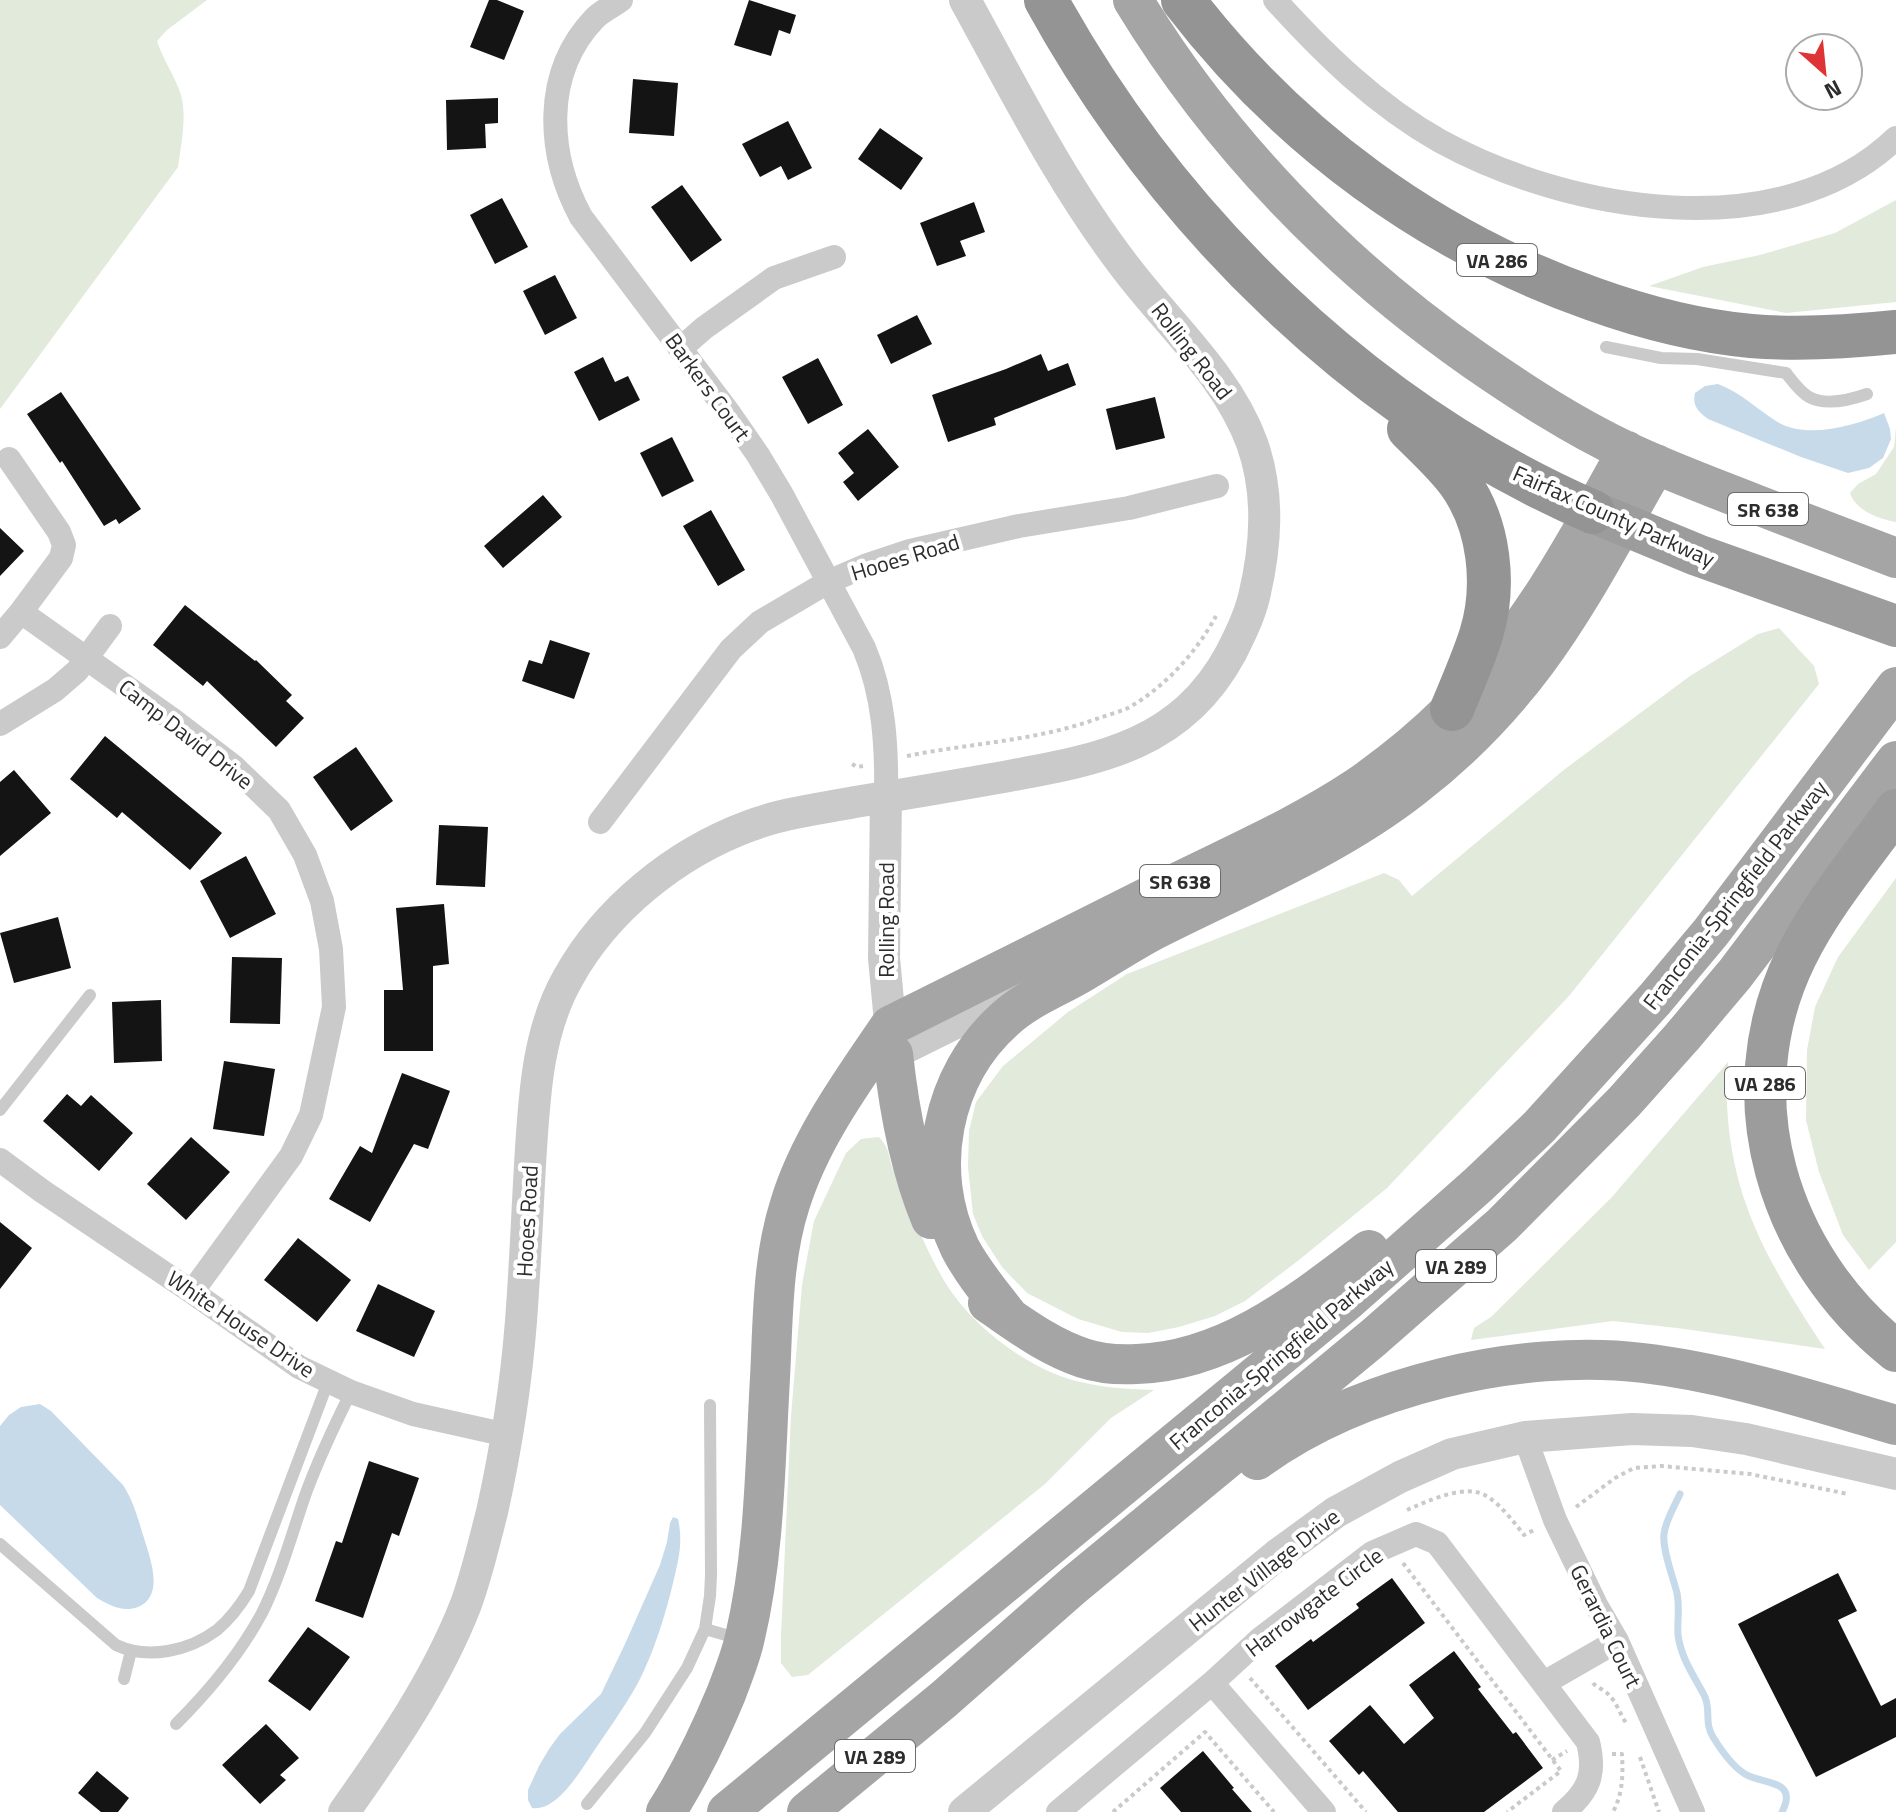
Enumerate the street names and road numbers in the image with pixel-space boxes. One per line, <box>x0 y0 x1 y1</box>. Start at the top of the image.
road number: VA 286 <box>1457 244 1537 276</box>
street label: Rolling Road <box>1143 295 1241 407</box>
street label: Barkers Court <box>657 326 759 448</box>
street label: Fairfax County Parkway <box>1508 456 1721 576</box>
road number: SR 638 <box>1728 493 1808 525</box>
street label: Hooes Road <box>847 524 963 590</box>
street label: Camp David Drive <box>111 670 261 798</box>
street label: Franconia-Springfield Parkway <box>1634 773 1836 1017</box>
street label: Rolling Road <box>869 862 903 978</box>
road number: SR 638 <box>1140 865 1220 897</box>
road number: VA 286 <box>1725 1067 1805 1099</box>
street label: Hooes Road <box>507 1164 547 1278</box>
street label: Franconia-Springfield Parkway <box>1161 1250 1401 1458</box>
road number: VA 289 <box>1416 1250 1496 1282</box>
street label: White House Drive <box>160 1262 322 1386</box>
street label: Hunter Village Drive <box>1181 1500 1347 1640</box>
street label: Harrowgate Circle <box>1238 1539 1390 1665</box>
street label: Gerardia Court <box>1561 1559 1651 1694</box>
road number: VA 289 <box>835 1740 915 1772</box>

